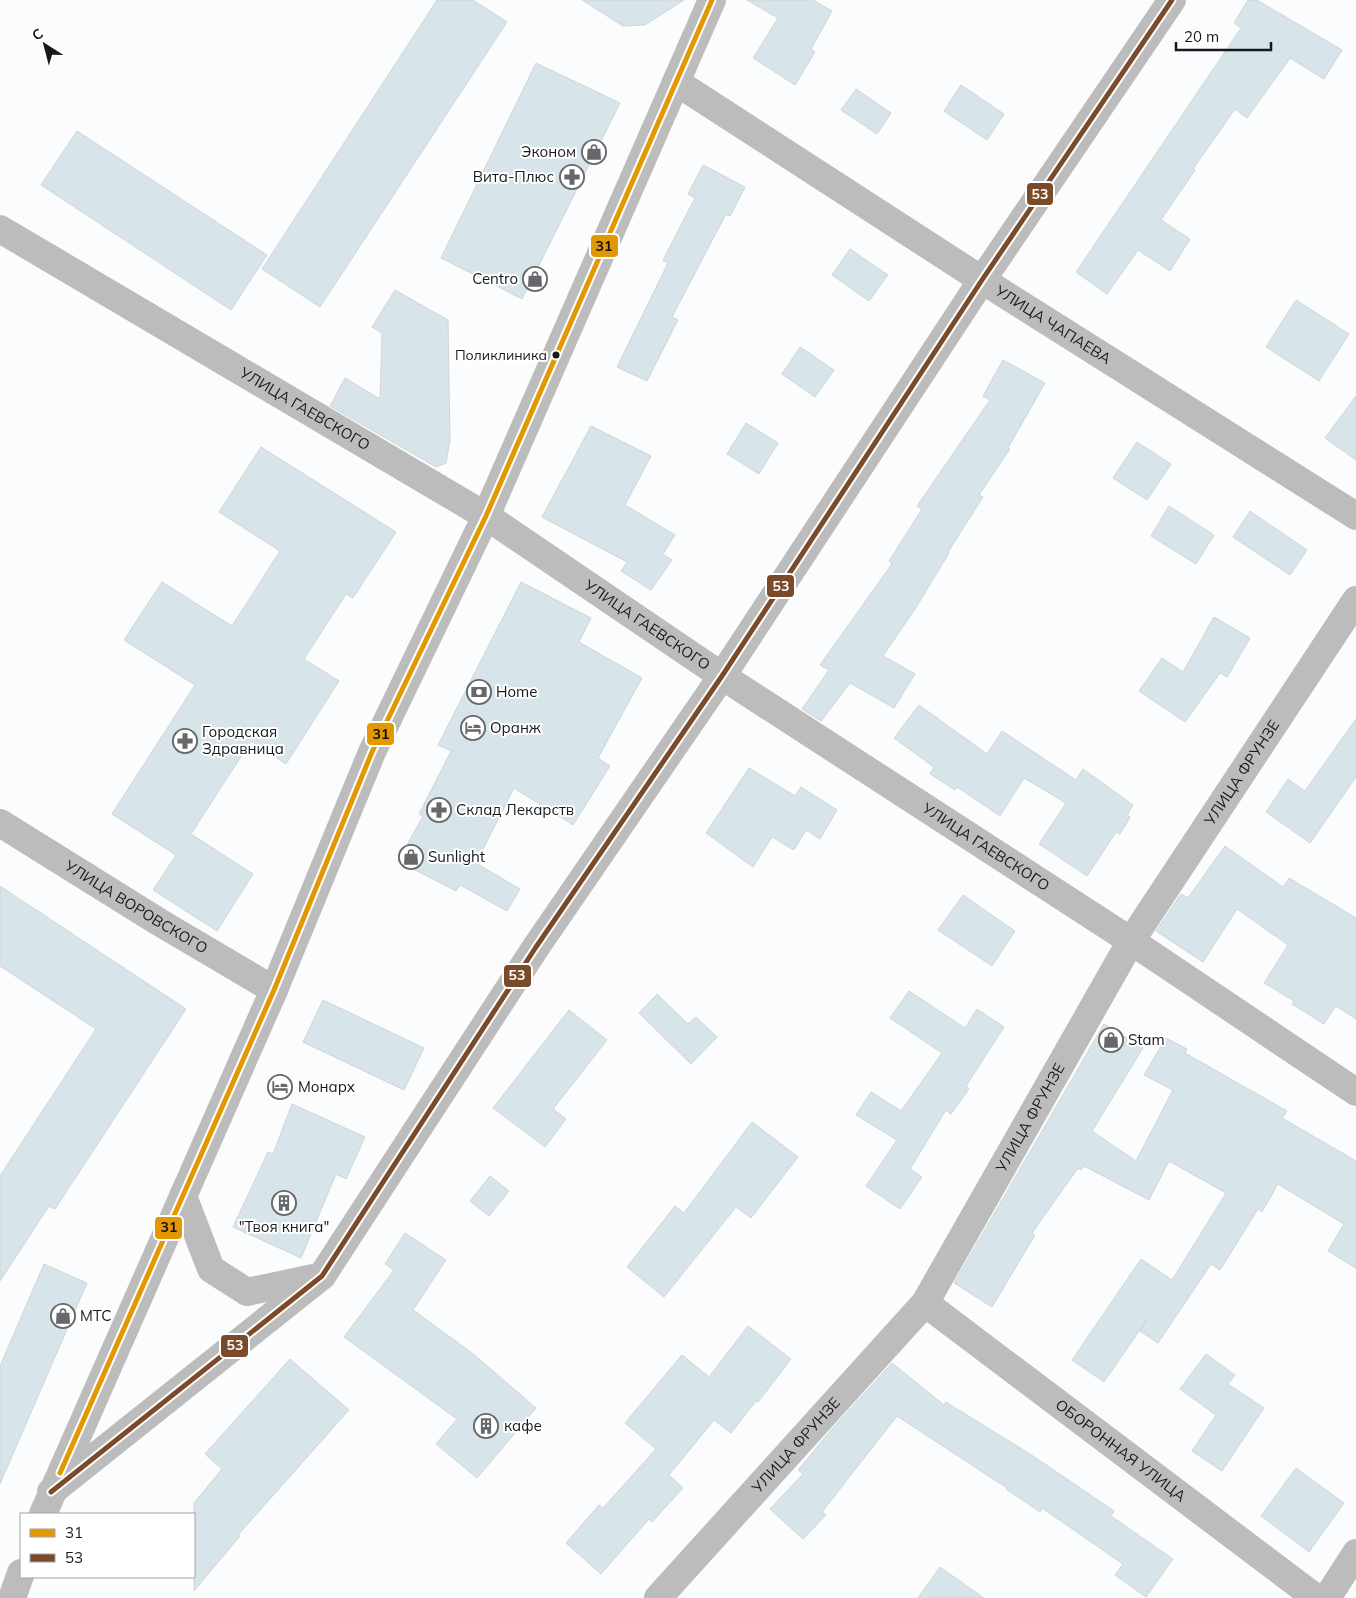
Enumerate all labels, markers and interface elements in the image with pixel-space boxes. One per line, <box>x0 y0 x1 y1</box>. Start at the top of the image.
north arrow <box>20 20 70 70</box>
scale bar <box>1176 20 1271 52</box>
text: С <box>28 24 47 45</box>
text: 20 m <box>1184 27 1219 46</box>
shop icon: Эконом <box>581 139 607 165</box>
place label: Эконом <box>521 142 576 161</box>
pharmacy icon: Вита-Плюс <box>559 164 585 190</box>
place label: Вита-Плюс <box>473 167 554 186</box>
line badge: 53 <box>1026 182 1054 206</box>
text: 53 <box>1032 185 1048 203</box>
line badge: 31 <box>590 234 619 258</box>
text: 31 <box>596 237 612 255</box>
shop icon: Centro <box>522 266 548 292</box>
place label: Centro <box>472 269 518 288</box>
street label: УЛИЦА ЧАПАЕВА <box>991 280 1115 368</box>
place label: Поликлиника <box>455 346 547 364</box>
marker: Поликлиника <box>551 350 561 360</box>
street label: УЛИЦА ГАЕВСКОГО <box>236 362 374 454</box>
line badge: 53 <box>766 574 795 598</box>
street label: УЛИЦА ГАЕВСКОГО <box>580 575 714 674</box>
text: 53 <box>773 577 789 595</box>
bank icon: Home <box>466 679 492 705</box>
place label: Home <box>496 682 537 701</box>
hotel icon: Оранж <box>460 715 486 741</box>
street label: УЛИЦА ФРУНЗЕ <box>1199 716 1283 830</box>
place label: Оранж <box>490 718 542 737</box>
place label: Городская Здравница <box>202 722 284 758</box>
line badge: 31 <box>366 722 395 746</box>
text: 31 <box>373 725 389 743</box>
pharmacy icon: Городская Здравница <box>172 728 198 754</box>
pharmacy icon: Склад Лекарств <box>426 797 452 823</box>
street label: УЛИЦА ГАЕВСКОГО <box>918 798 1053 895</box>
place label: Склад Лекарств <box>456 800 574 819</box>
shop icon: Sunlight <box>398 844 424 870</box>
place label: Sunlight <box>428 847 485 866</box>
street label: УЛИЦА ВОРОВСКОГО <box>60 855 211 958</box>
line badge: 53 <box>503 964 532 988</box>
text: 53 <box>509 966 525 984</box>
shop icon: Stam <box>1098 1027 1124 1053</box>
place label: Stam <box>1128 1030 1165 1049</box>
street label: УЛИЦА ФРУНЗЕ <box>991 1059 1069 1176</box>
hotel icon: Монарх <box>267 1074 293 1100</box>
place label: Монарх <box>298 1077 355 1096</box>
building icon: "Твоя книга" <box>271 1190 297 1216</box>
line badge: 31 <box>154 1216 183 1240</box>
place label: "Твоя книга" <box>239 1217 329 1236</box>
text: 31 <box>161 1218 177 1236</box>
shop icon: МТС <box>50 1303 76 1329</box>
place label: МТС <box>80 1306 112 1325</box>
line badge: 53 <box>220 1334 249 1358</box>
text: 53 <box>227 1336 243 1354</box>
street label: УЛИЦА ФРУНЗЕ <box>747 1393 844 1497</box>
street label: ОБОРОННАЯ УЛИЦА <box>1052 1395 1190 1505</box>
building icon: кафе <box>473 1413 499 1439</box>
place label: кафе <box>504 1416 542 1435</box>
legend <box>20 1513 195 1578</box>
text: 31 <box>65 1523 83 1542</box>
text: 53 <box>65 1548 83 1567</box>

